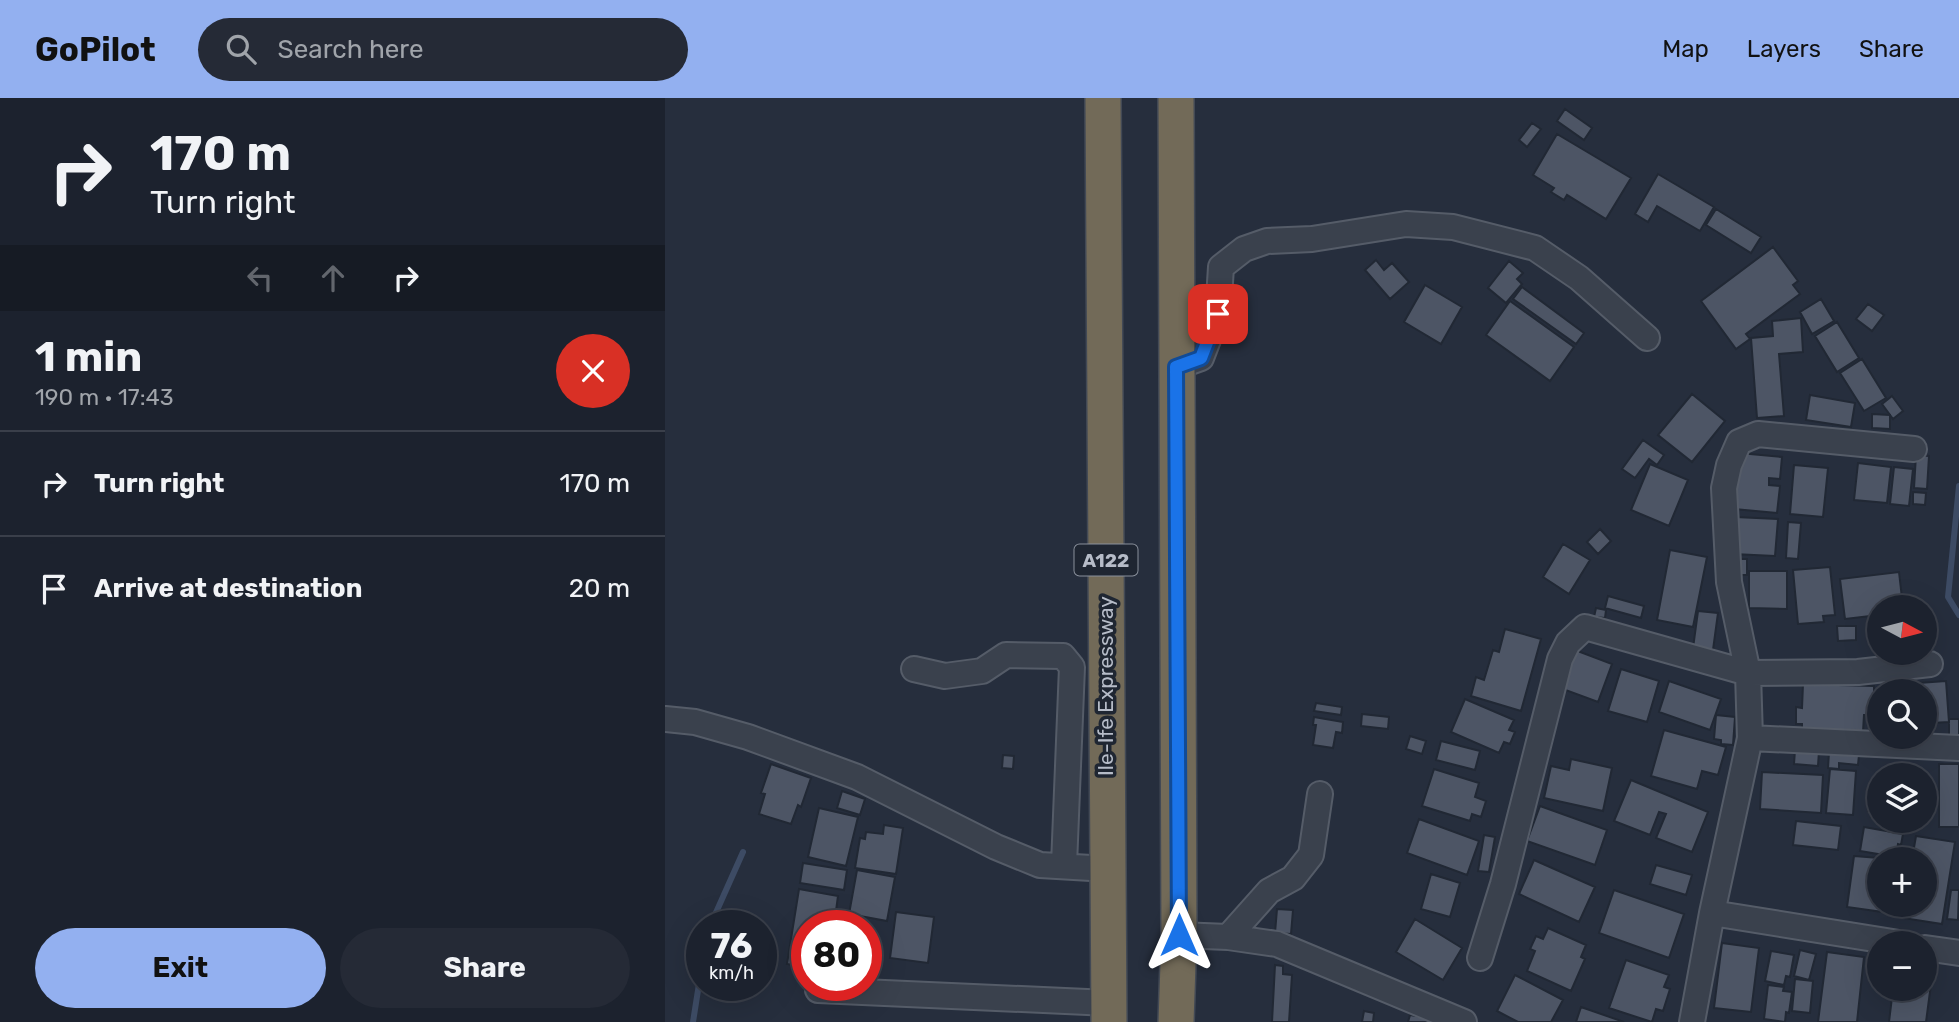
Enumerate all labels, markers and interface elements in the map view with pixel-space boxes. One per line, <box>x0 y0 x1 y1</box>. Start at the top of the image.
search box <box>198 18 688 81</box>
text: GoPilot <box>35 30 156 69</box>
icon: search <box>222 30 260 68</box>
text: Search here <box>278 34 423 65</box>
text: Map <box>1662 35 1709 63</box>
text: Layers <box>1747 35 1821 63</box>
text: Share <box>1859 35 1924 63</box>
text: 170 m <box>150 124 291 182</box>
icon: right <box>35 126 126 217</box>
text: Turn right <box>150 183 295 221</box>
icon: left <box>241 259 279 297</box>
icon: ahead <box>314 259 352 297</box>
icon: right <box>387 259 425 297</box>
pin <box>1188 284 1248 344</box>
icon: arrive <box>1199 295 1237 333</box>
text: 1 min <box>35 332 142 382</box>
button: close <box>556 334 630 408</box>
text: 190 m · 17:43 <box>35 383 174 411</box>
icon: right <box>35 465 73 503</box>
text: Turn right <box>94 468 224 499</box>
text: 170 m <box>560 468 630 499</box>
road number: A122 <box>1075 544 1137 575</box>
icon: arrive <box>35 570 73 608</box>
text: Arrive at destination <box>94 573 362 604</box>
text: 20 m <box>569 573 630 604</box>
north arrow <box>1867 595 1937 665</box>
map controls <box>1867 595 1937 1001</box>
street label: Ile-Ife Expressway <box>1093 596 1118 776</box>
button: search <box>1867 679 1937 749</box>
button: layers <box>1867 763 1937 833</box>
button: + <box>1867 847 1937 917</box>
position arrow <box>1142 898 1216 972</box>
speed limit sign: 80 <box>791 910 882 1001</box>
text: 76 <box>711 925 752 967</box>
button: Exit <box>35 928 326 1008</box>
button: Share <box>340 928 630 1008</box>
button: − <box>1867 931 1937 1001</box>
text: km/h <box>709 962 754 984</box>

